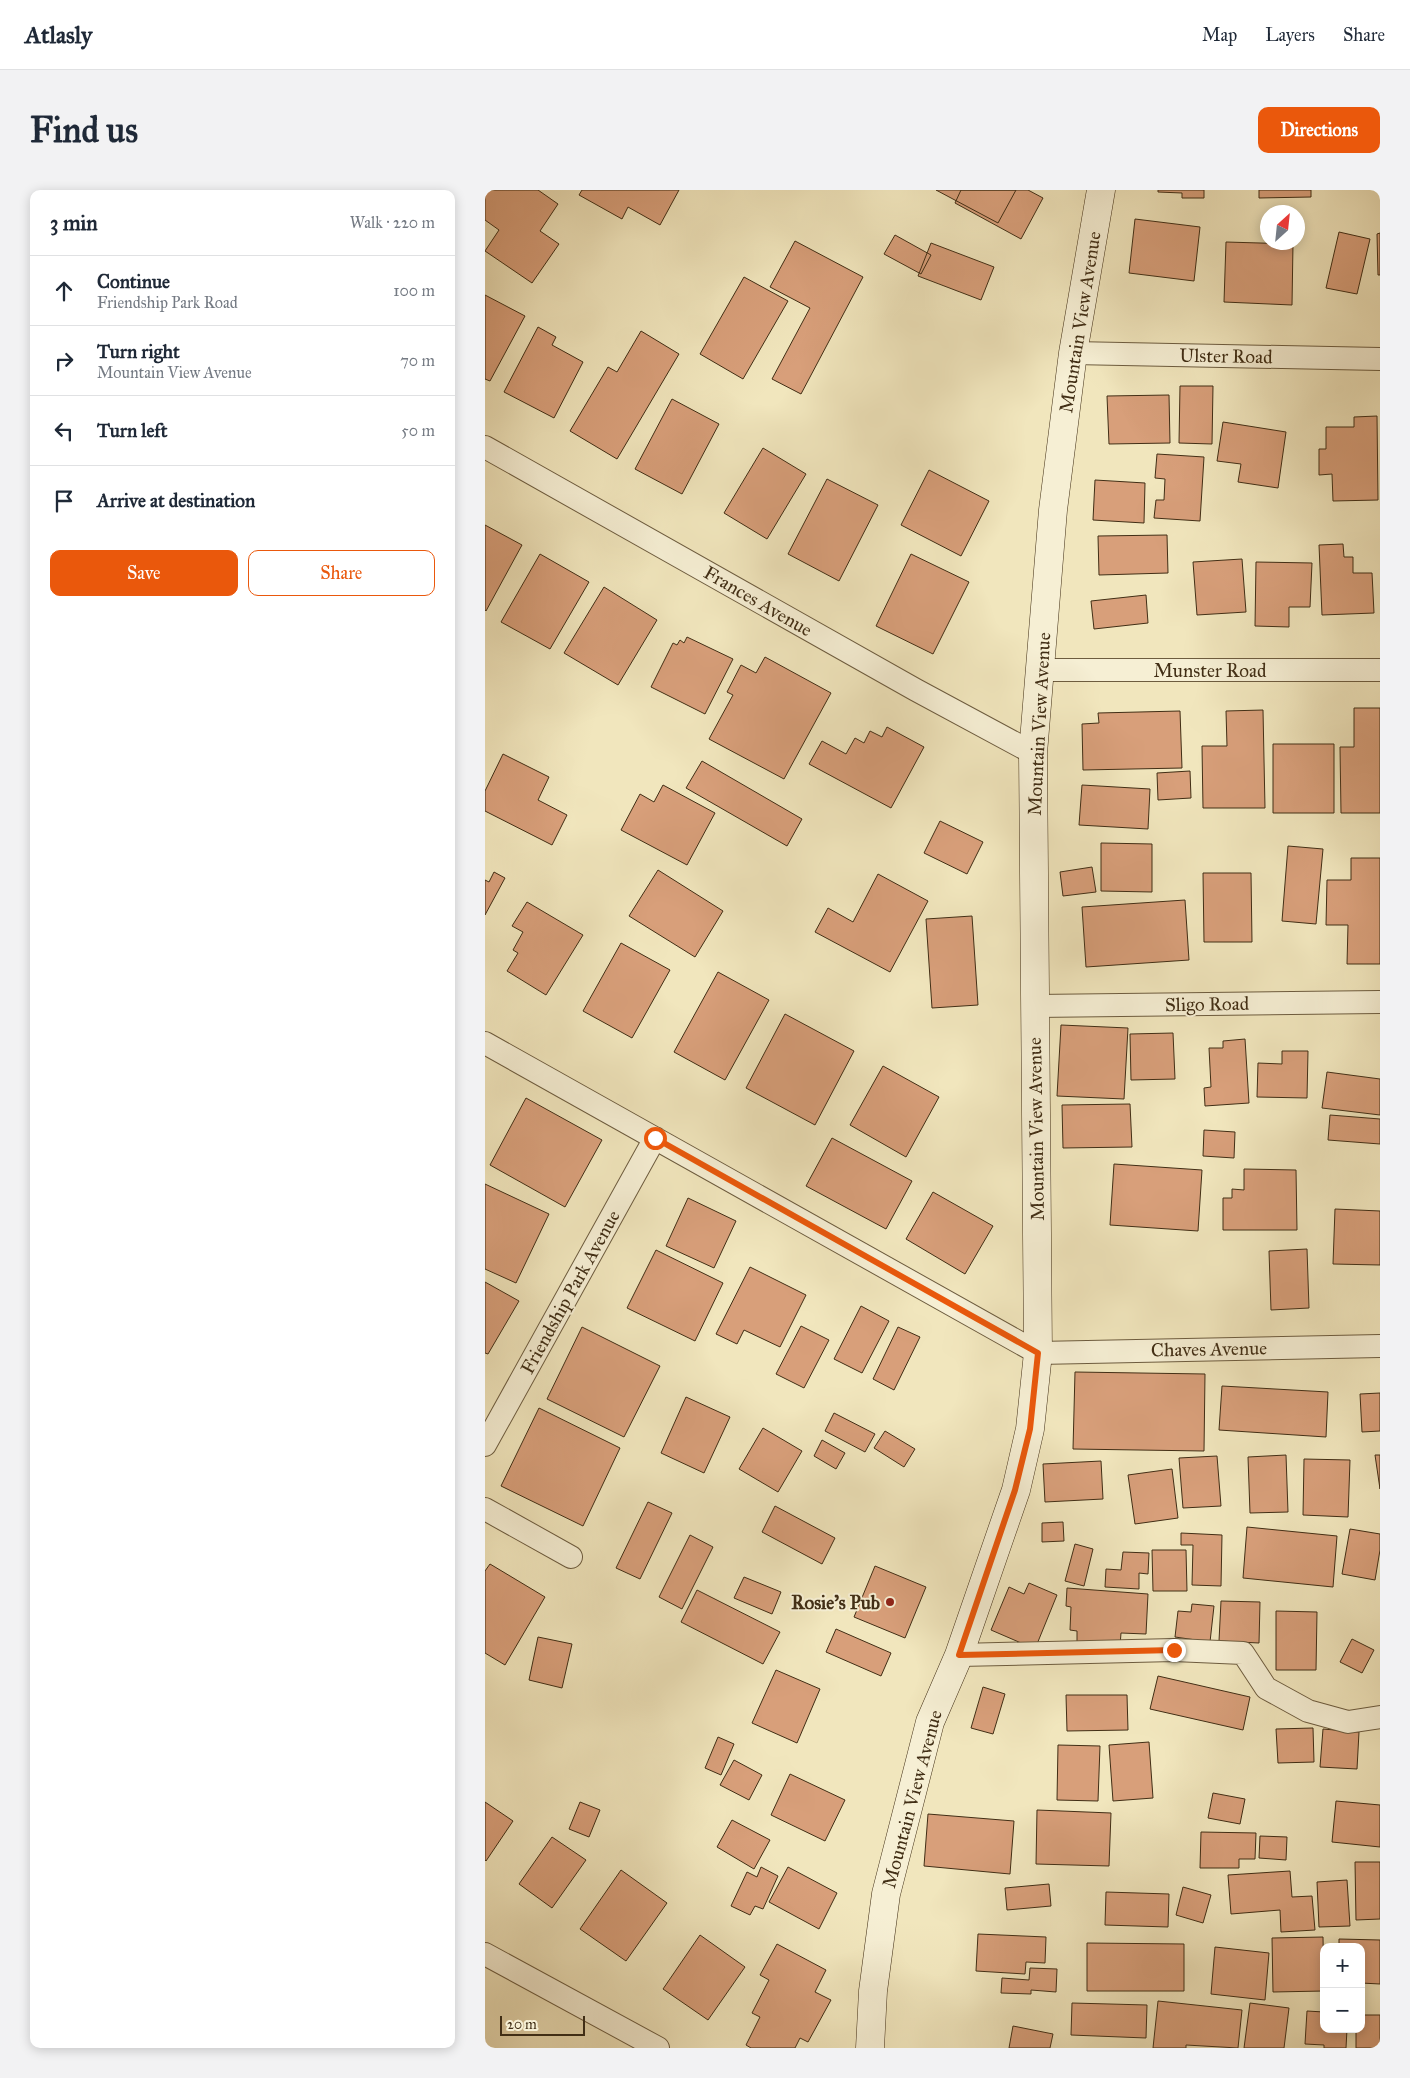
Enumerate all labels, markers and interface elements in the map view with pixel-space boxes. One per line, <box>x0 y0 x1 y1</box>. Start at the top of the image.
text: Atlasly <box>25 20 92 50</box>
text: Map <box>1202 24 1237 46</box>
text: Layers <box>1265 24 1315 46</box>
text: Share <box>1343 24 1385 46</box>
button: Directions <box>1258 107 1380 153</box>
text: Find us <box>30 109 138 152</box>
north arrow <box>1260 205 1305 250</box>
text: 3 min <box>50 210 98 236</box>
text: Walk · 220 m <box>350 213 435 232</box>
street label: Mountain View Avenue <box>1054 229 1106 414</box>
text: Continue <box>97 270 170 293</box>
icon: ahead <box>50 277 78 305</box>
text: 100 m <box>393 281 435 300</box>
text: Friendship Park Road <box>97 293 238 312</box>
text: Turn right <box>97 340 180 363</box>
street label: Ulster Road <box>1179 344 1273 368</box>
icon: right <box>50 347 78 375</box>
text: 70 m <box>400 351 435 370</box>
text: Mountain View Avenue <box>97 363 252 382</box>
icon: left <box>50 417 78 445</box>
text: Turn left <box>97 419 167 442</box>
text: 50 m <box>401 421 435 440</box>
icon: arrive <box>50 487 78 515</box>
text: Arrive at destination <box>97 489 255 512</box>
button: Save <box>50 550 238 596</box>
button: Share <box>248 550 435 596</box>
street label: Frances Avenue <box>700 561 816 641</box>
street label: Mountain View Avenue <box>1023 632 1055 816</box>
street label: Munster Road <box>1153 659 1267 682</box>
street label: Sligo Road <box>1165 992 1250 1017</box>
street label: Mountain View Avenue <box>1023 1037 1049 1221</box>
route start <box>644 1127 667 1150</box>
street label: Friendship Park Avenue <box>515 1206 625 1378</box>
street label: Chaves Avenue <box>1151 1336 1267 1362</box>
place label: Rosie's Pub <box>791 1591 880 1614</box>
marker: Rosie's Pub <box>884 1596 896 1608</box>
route end <box>1163 1639 1186 1662</box>
street label: Mountain View Avenue <box>877 1707 947 1891</box>
map controls <box>1320 1943 1365 2033</box>
button: + <box>1320 1943 1365 1988</box>
button: − <box>1320 1988 1365 2033</box>
scale bar <box>500 2013 585 2036</box>
text: 20 m <box>507 2016 537 2033</box>

